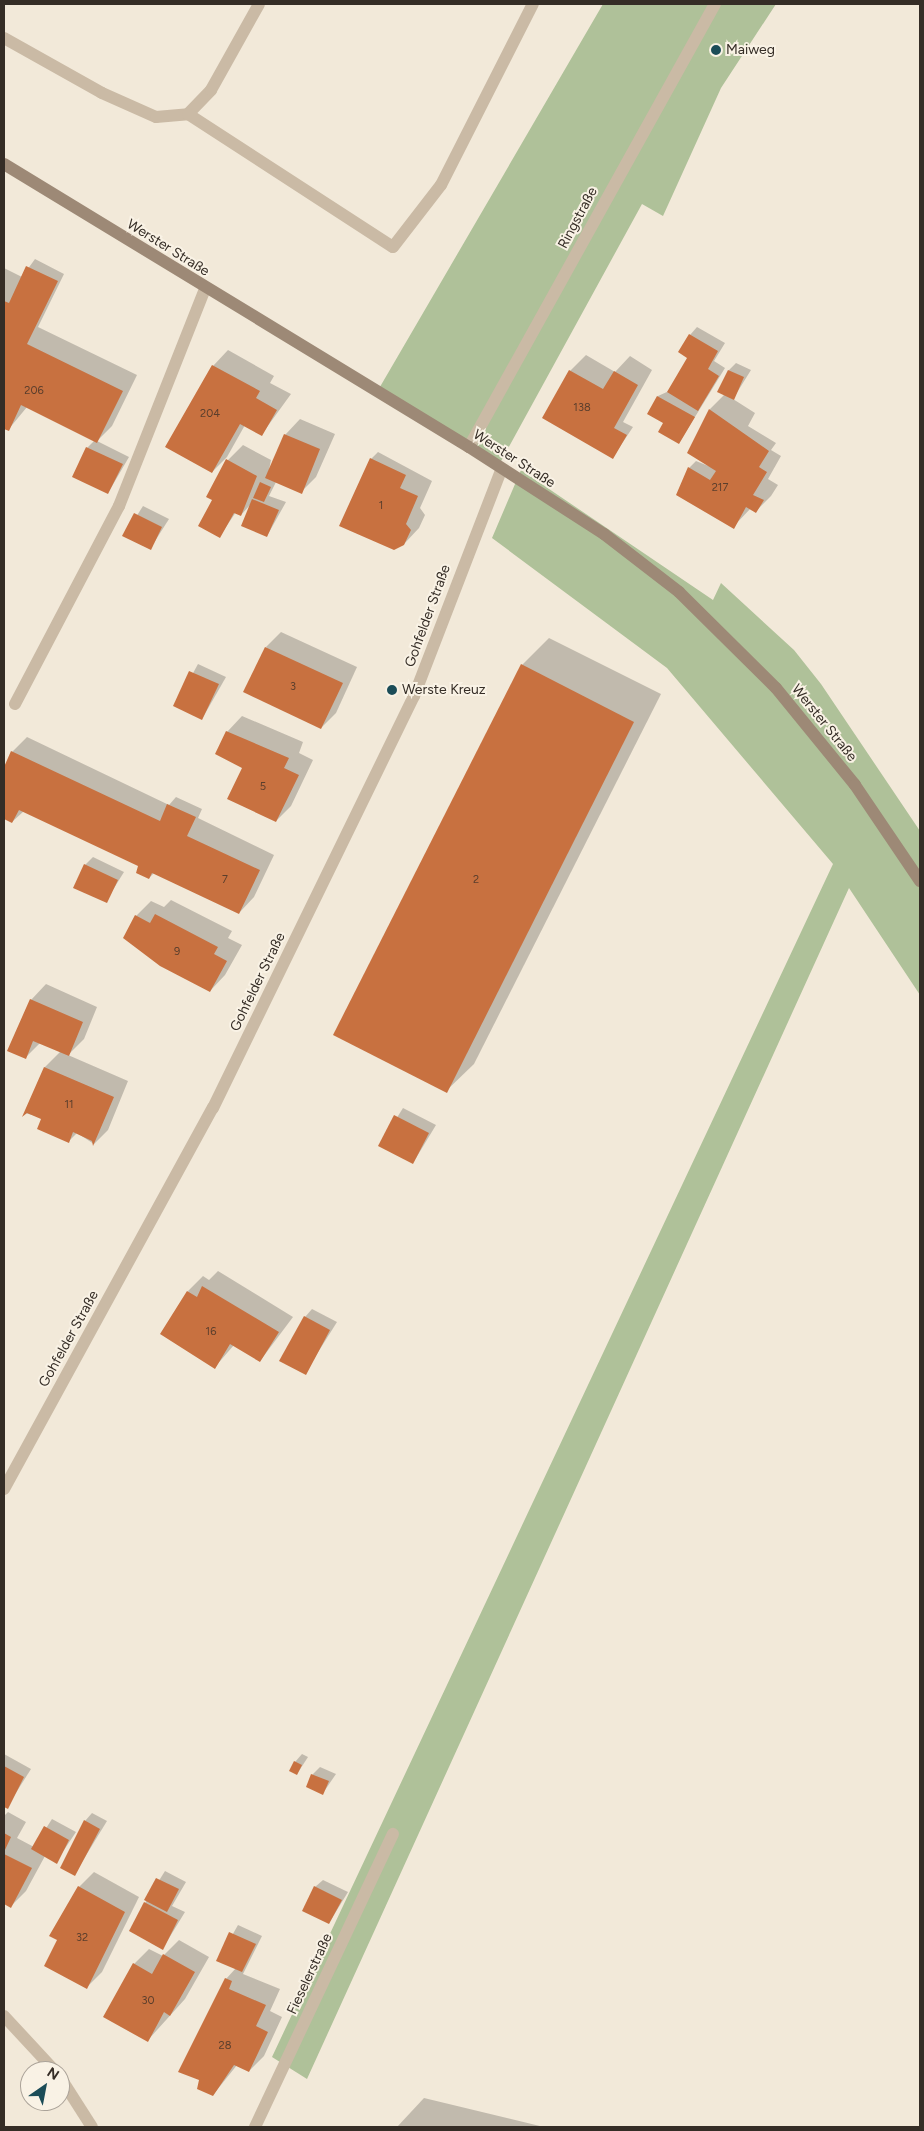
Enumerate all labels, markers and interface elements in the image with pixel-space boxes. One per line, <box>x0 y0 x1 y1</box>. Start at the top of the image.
place label: Maiweg <box>726 42 775 58</box>
marker: Maiweg <box>710 44 722 56</box>
street label: Ringstraße <box>555 184 601 252</box>
street label: Werster Straße <box>124 216 212 280</box>
house number: 206 <box>24 384 44 398</box>
house number: 138 <box>573 401 591 415</box>
house number: 204 <box>200 407 220 421</box>
street label: Werster Straße <box>470 426 558 492</box>
house number: 217 <box>712 481 728 495</box>
house number: 1 <box>379 499 383 513</box>
street label: Gohfelder Straße <box>402 562 454 670</box>
house number: 3 <box>290 680 296 694</box>
street label: Werster Straße <box>788 681 860 765</box>
place label: Werste Kreuz <box>402 682 486 698</box>
marker: Werste Kreuz <box>386 684 398 696</box>
house number: 5 <box>260 780 266 794</box>
house number: 7 <box>222 873 228 887</box>
house number: 2 <box>473 873 479 887</box>
street label: Gohfelder Straße <box>227 930 289 1034</box>
house number: 9 <box>174 945 180 959</box>
house number: 11 <box>64 1098 74 1112</box>
street label: Gohfelder Straße <box>36 1288 102 1390</box>
house number: 16 <box>206 1325 216 1339</box>
house number: 32 <box>76 1931 88 1945</box>
street label: Fieselerstraße <box>284 1931 336 2017</box>
house number: 30 <box>141 1994 155 2008</box>
house number: 28 <box>219 2039 231 2053</box>
north arrow <box>20 2061 70 2111</box>
text: N <box>44 2064 62 2084</box>

